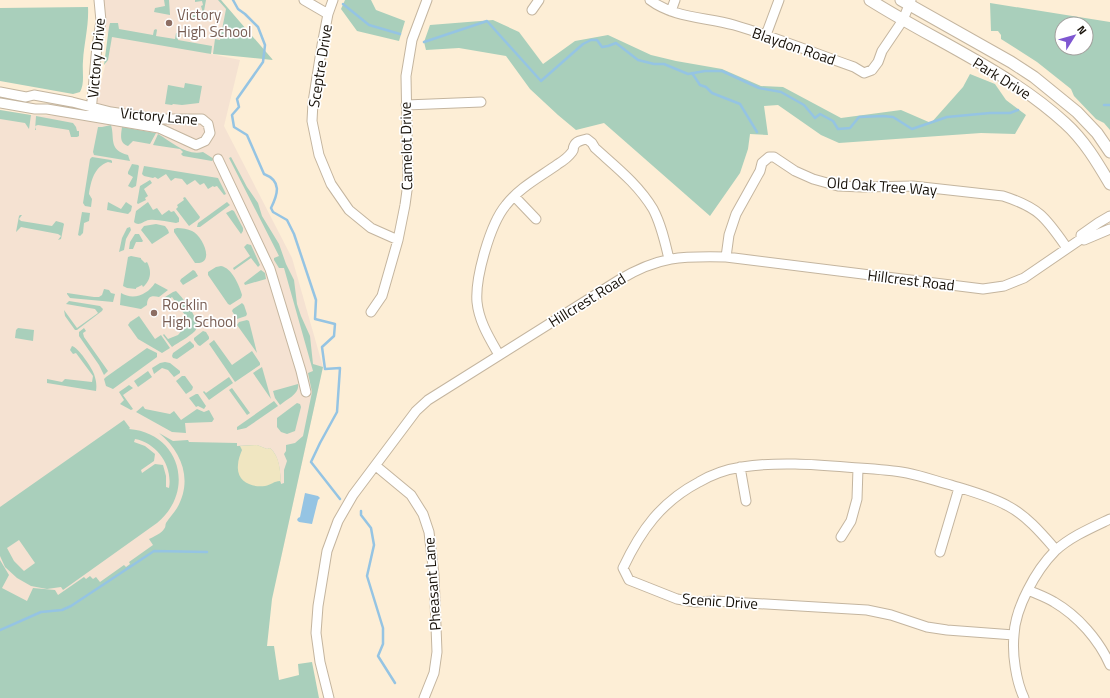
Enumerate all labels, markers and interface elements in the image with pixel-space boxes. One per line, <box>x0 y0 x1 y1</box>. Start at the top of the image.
place label: Victory High School <box>177 3 252 43</box>
north arrow <box>1054 16 1094 56</box>
street label: Victory Drive <box>81 17 111 99</box>
marker: Victory High School <box>164 18 174 28</box>
street label: Blaydon Road <box>749 21 839 71</box>
text: N <box>1073 22 1091 38</box>
street label: Sceptre Drive <box>302 23 338 109</box>
street label: Park Drive <box>968 51 1036 105</box>
street label: Victory Lane <box>119 101 199 131</box>
street label: Camelot Drive <box>394 102 418 190</box>
street label: Old Oak Tree Way <box>826 171 938 201</box>
street label: Hillcrest Road <box>866 263 956 297</box>
street label: Hillcrest Road <box>544 267 630 333</box>
place label: Rocklin High School <box>162 293 237 333</box>
marker: Rocklin High School <box>149 308 159 318</box>
street label: Pheasant Lane <box>417 537 447 631</box>
street label: Scenic Drive <box>681 587 759 615</box>

